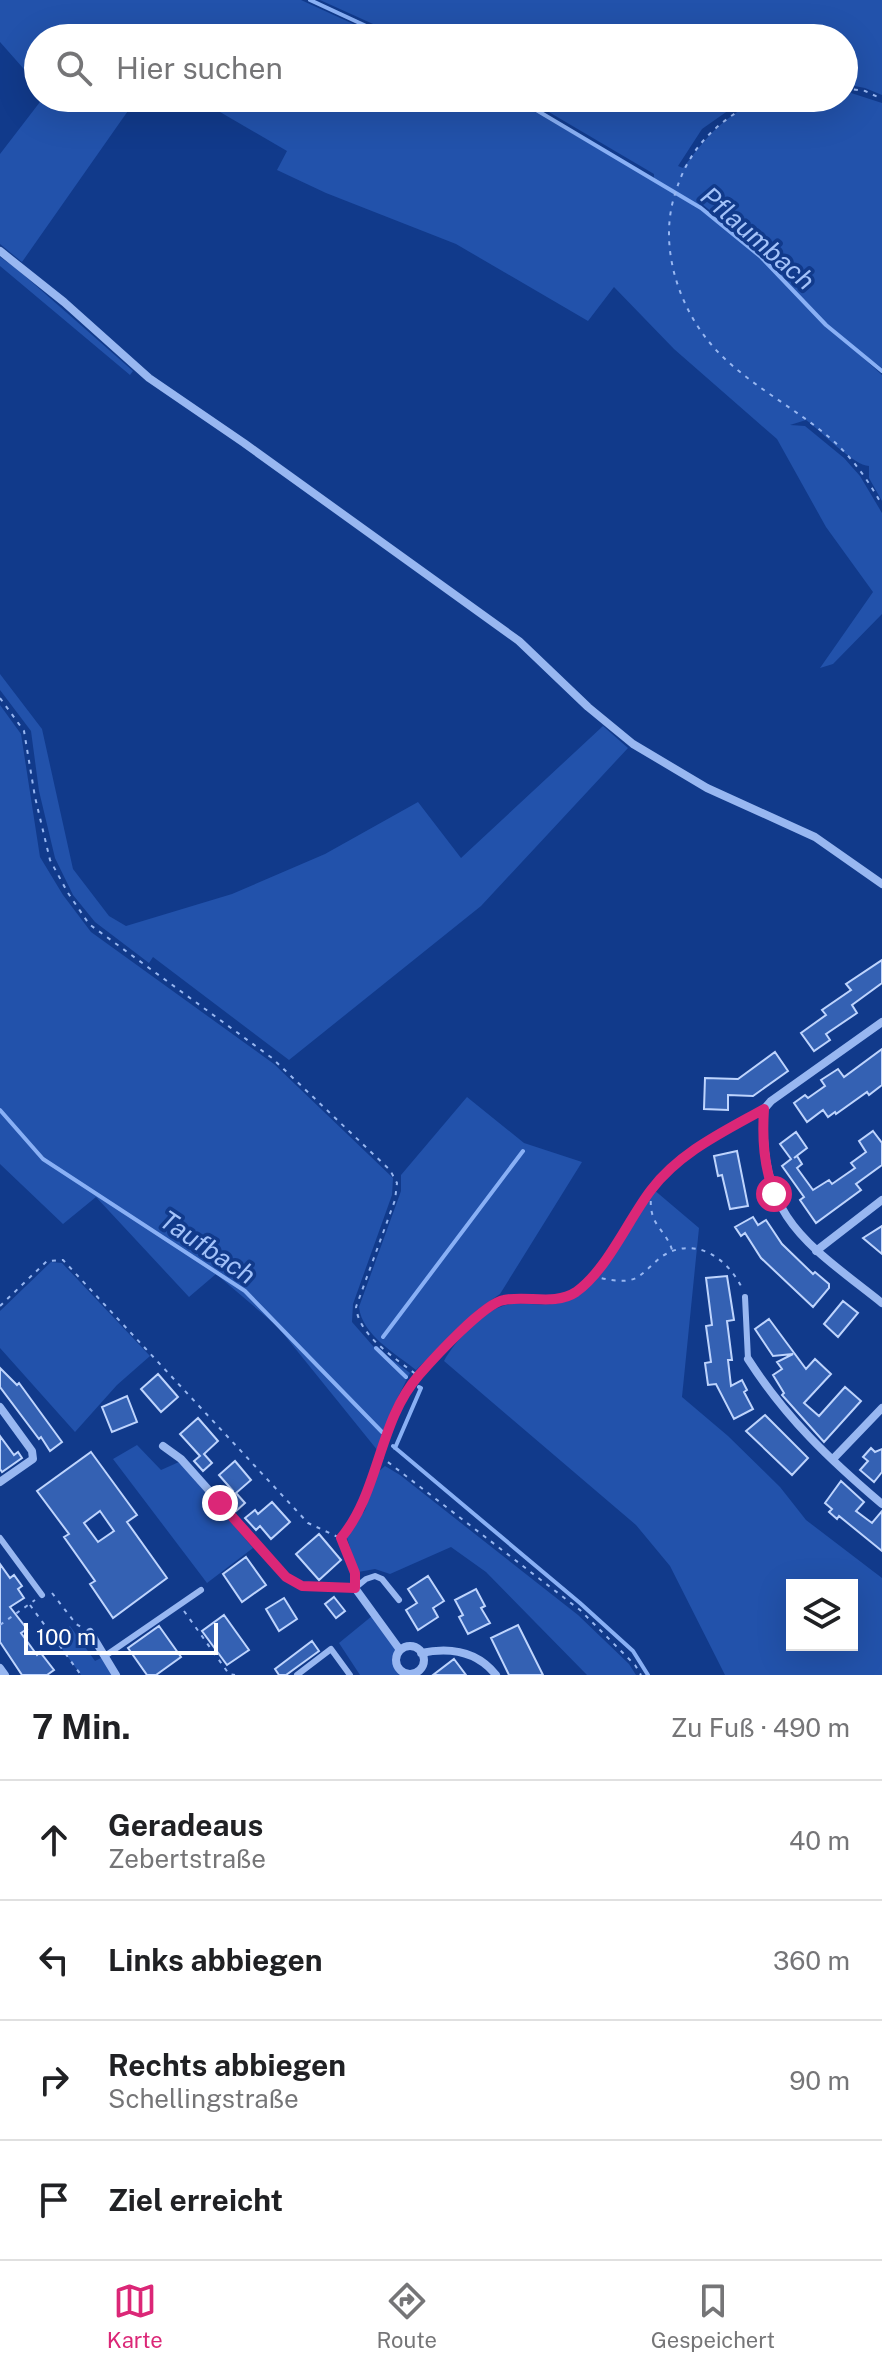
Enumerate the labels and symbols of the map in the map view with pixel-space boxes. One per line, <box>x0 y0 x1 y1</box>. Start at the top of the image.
water label: Pflaumbach <box>695 180 821 296</box>
route start <box>756 1176 792 1212</box>
water label: Taufbach <box>154 1204 262 1290</box>
route end <box>202 1485 238 1521</box>
scale bar <box>24 1619 218 1655</box>

